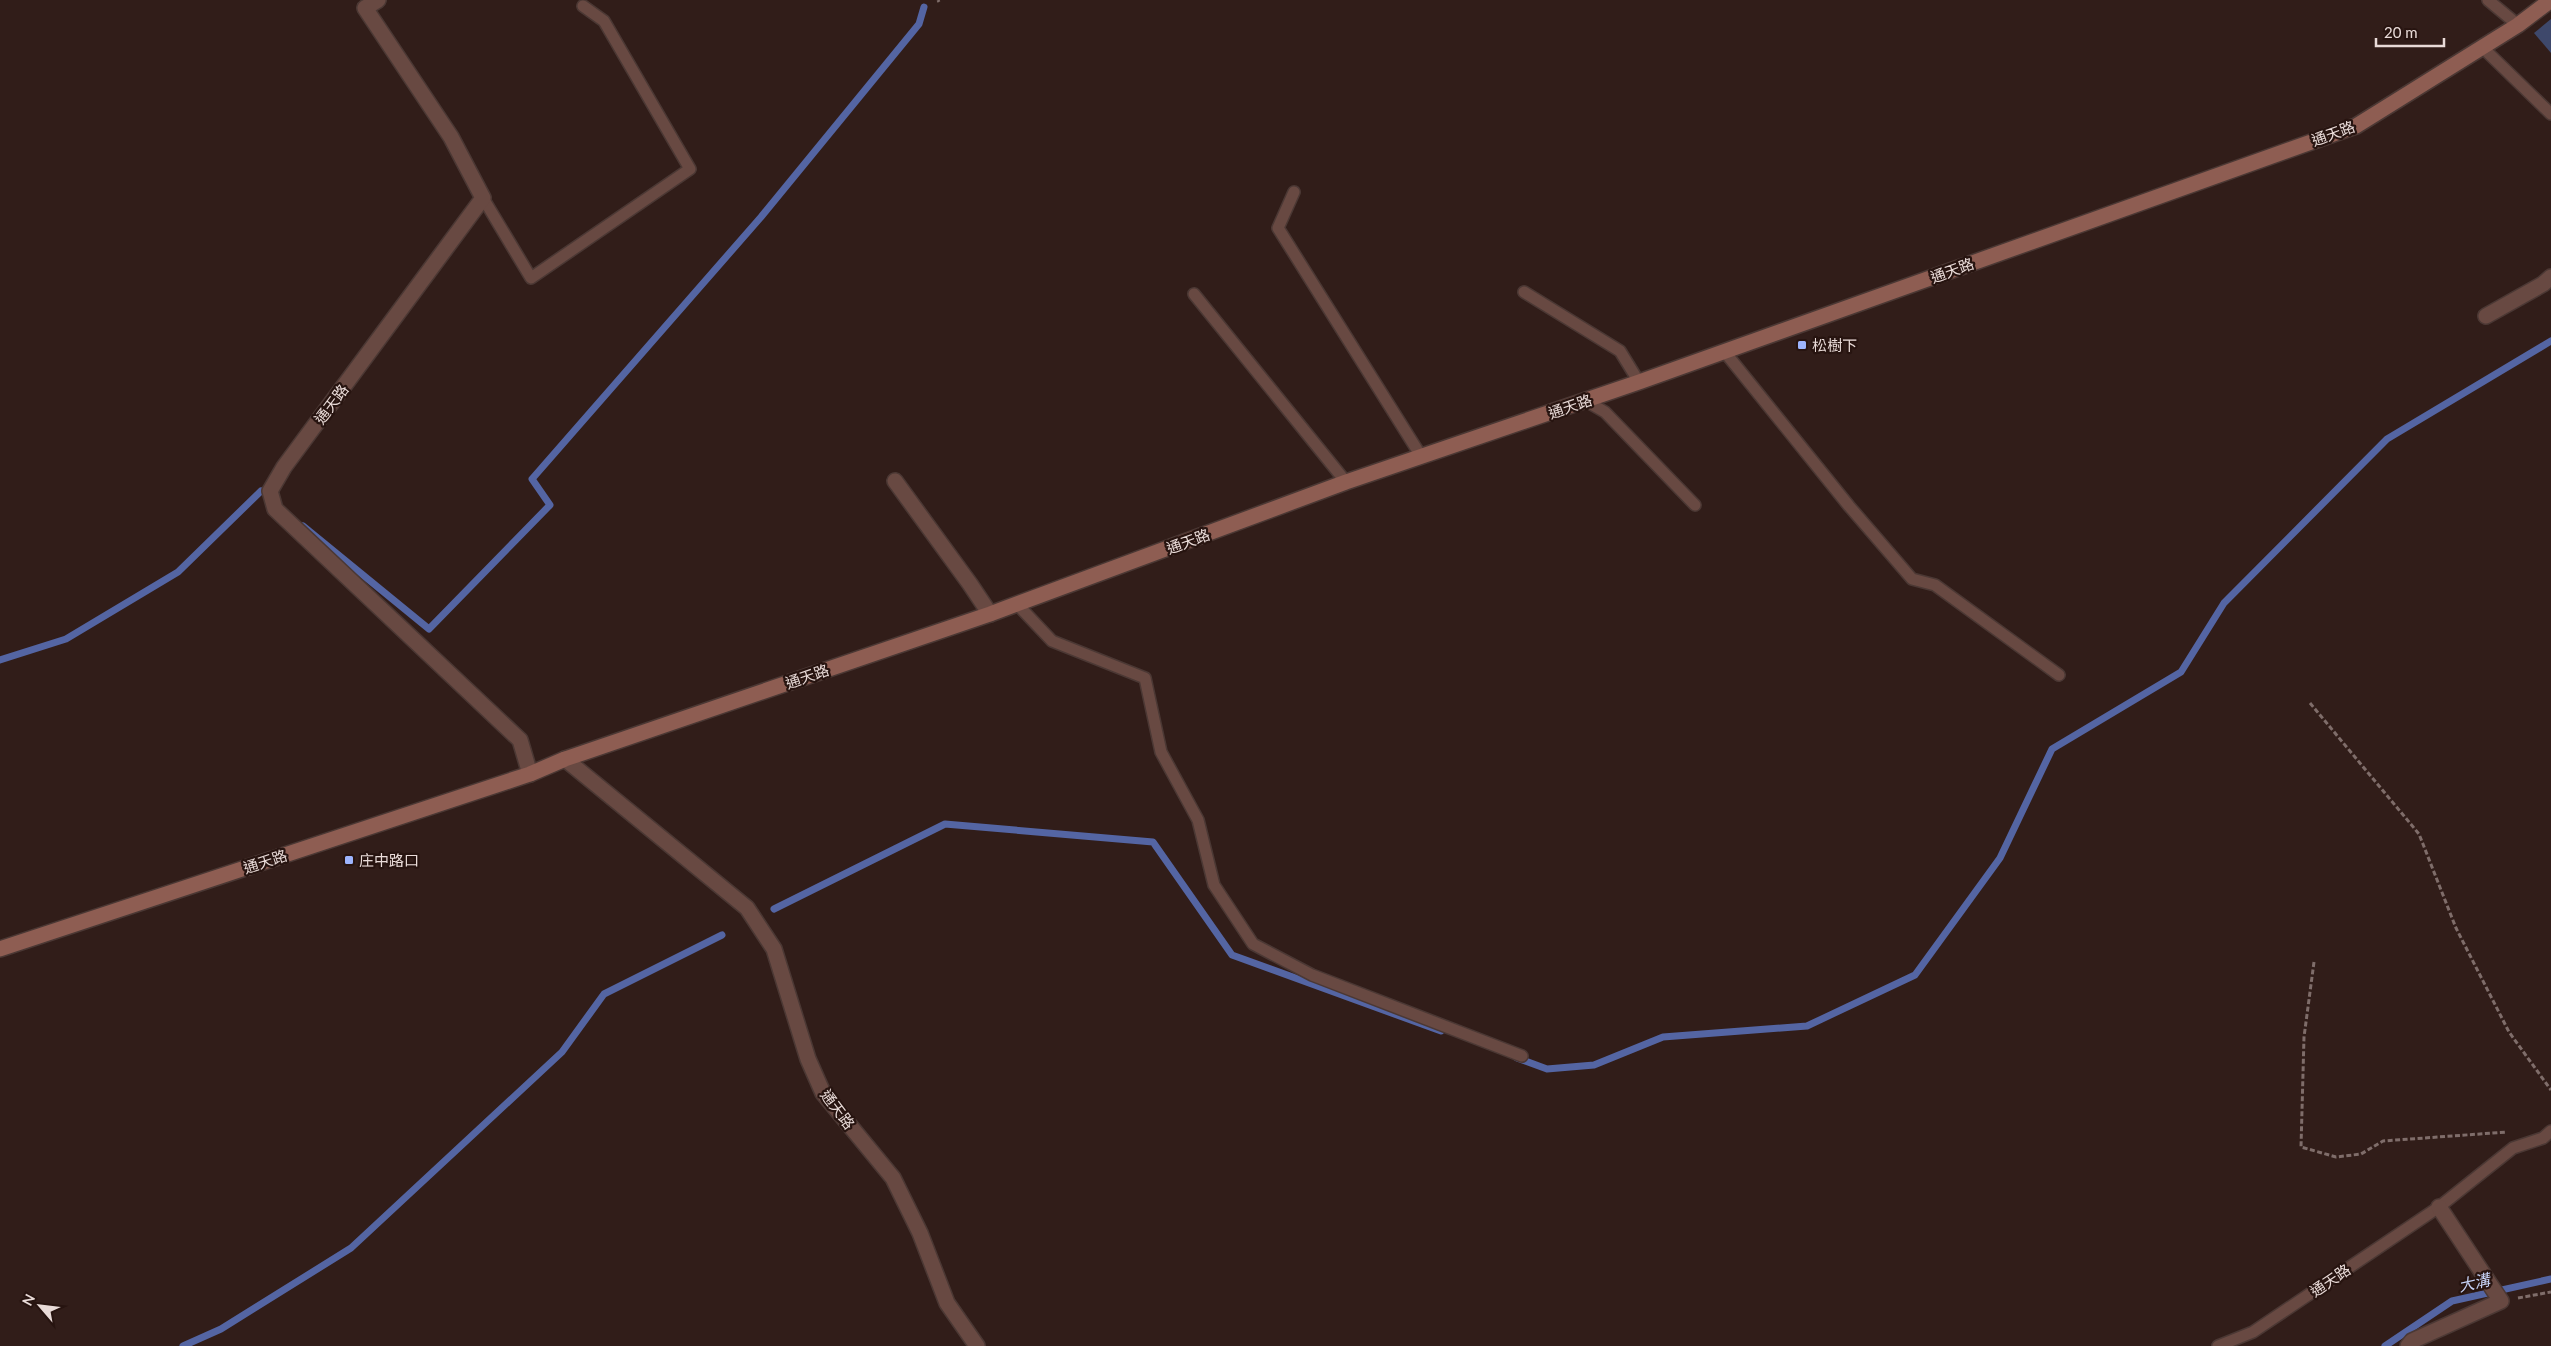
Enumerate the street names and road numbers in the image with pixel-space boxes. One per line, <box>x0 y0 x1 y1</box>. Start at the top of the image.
street label: 通天路 <box>2309 117 2357 149</box>
street label: 通天路 <box>1928 254 1976 286</box>
street label: 通天路 <box>310 381 352 427</box>
street label: 通天路 <box>1546 390 1594 422</box>
street label: 通天路 <box>1164 525 1212 557</box>
street label: 通天路 <box>783 660 831 692</box>
street label: 通天路 <box>241 845 289 877</box>
street label: 通天路 <box>817 1086 859 1132</box>
street label: 通天路 <box>2306 1260 2354 1300</box>

